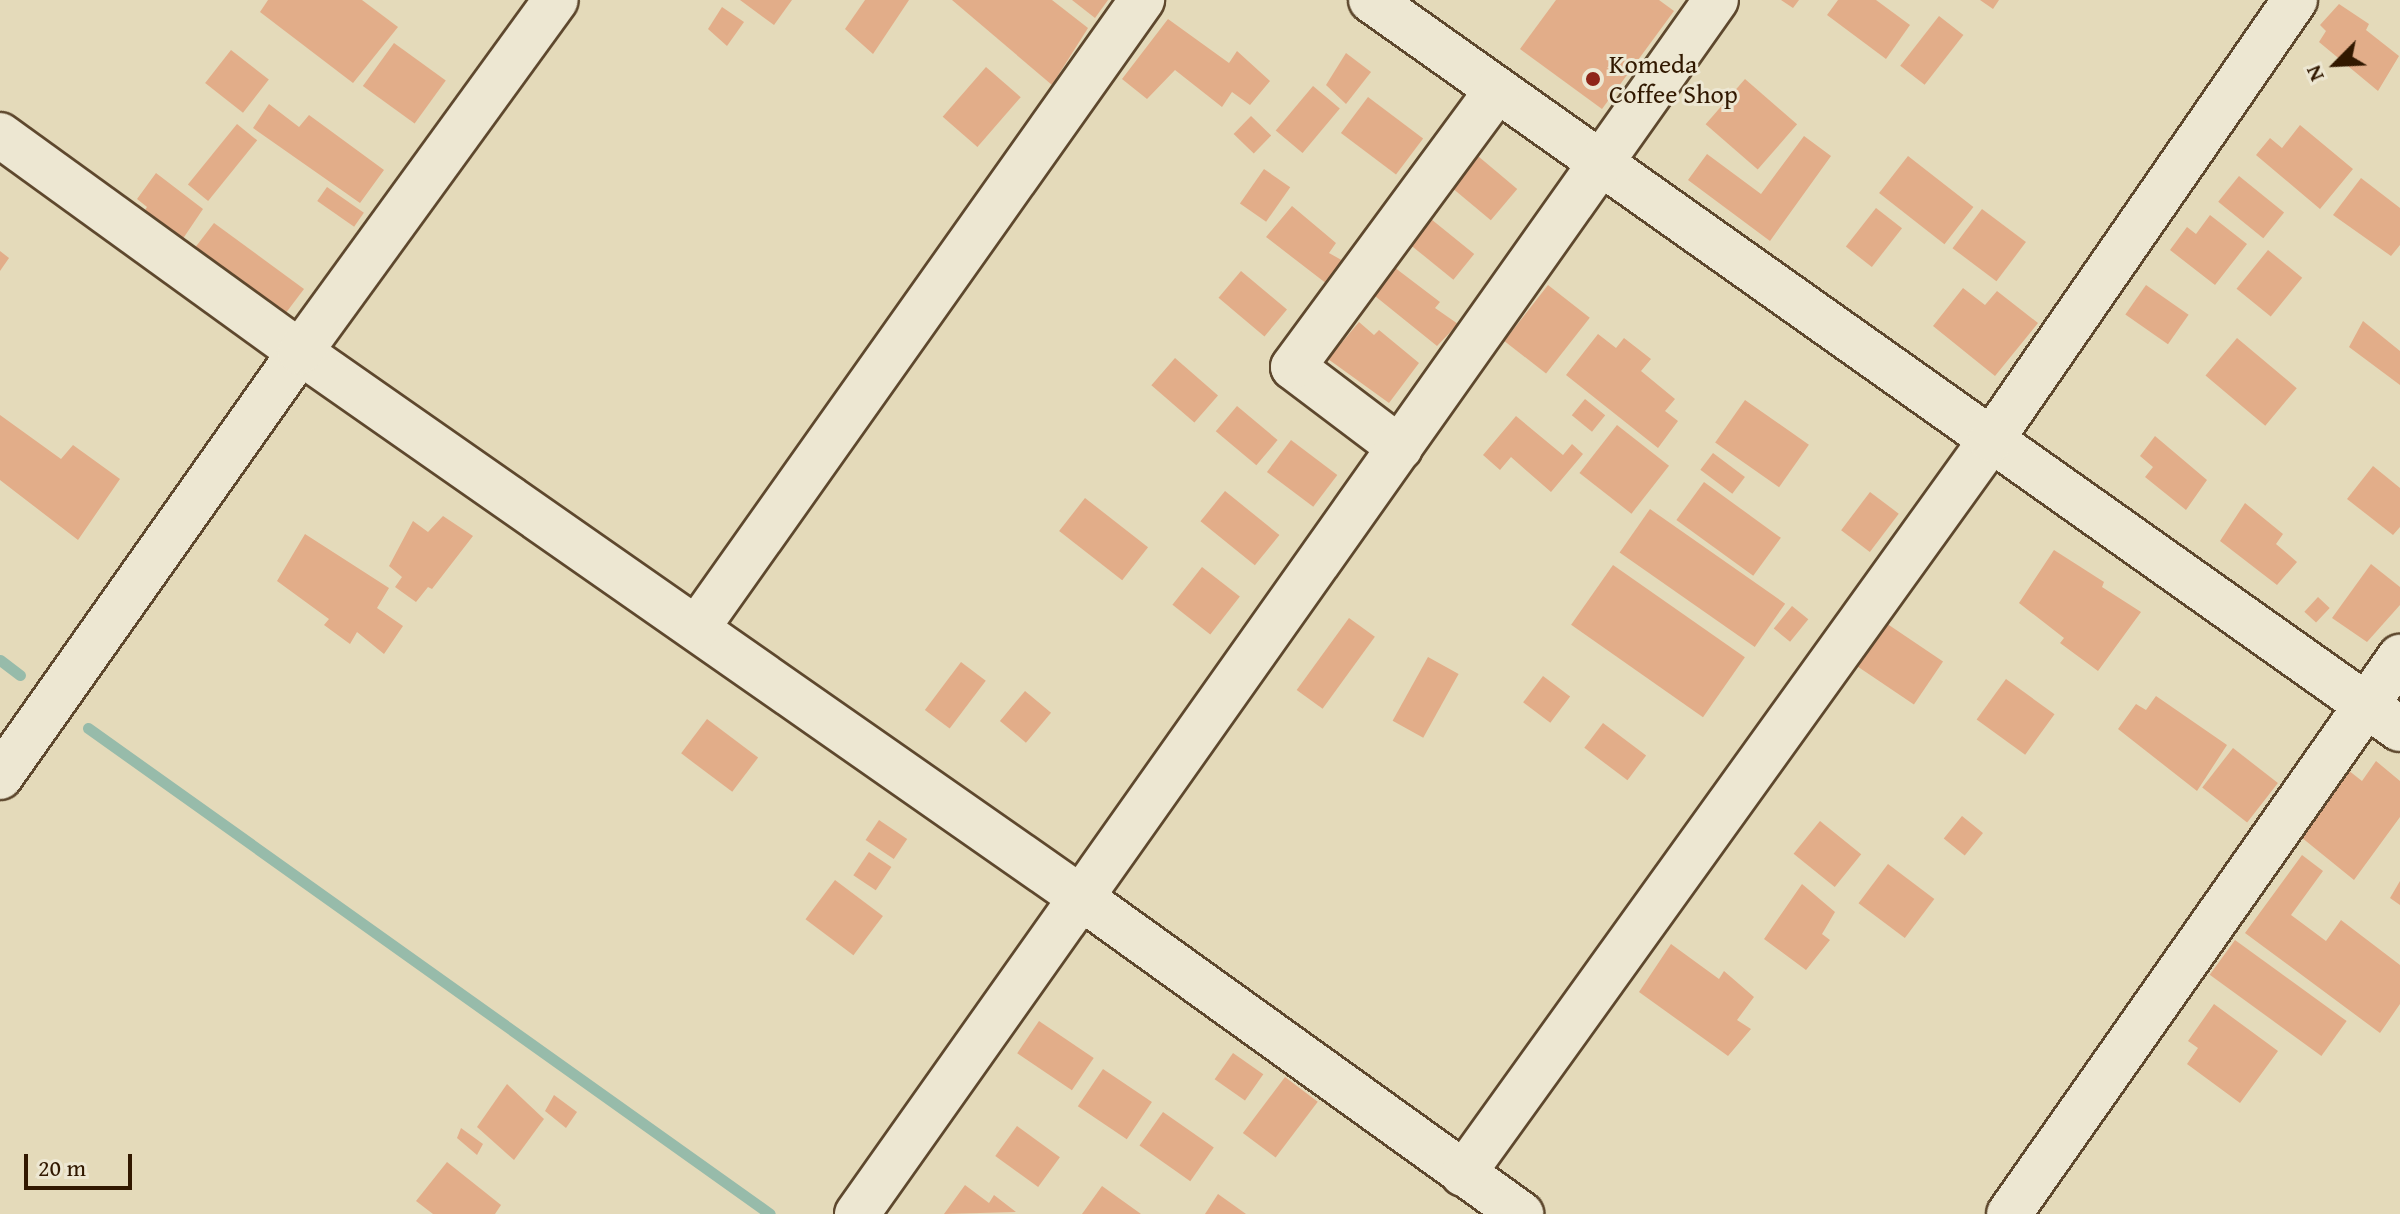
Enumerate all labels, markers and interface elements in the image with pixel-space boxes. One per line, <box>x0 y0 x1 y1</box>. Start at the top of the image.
north arrow <box>2296 24 2376 104</box>
place label: Komeda Coffee Shop <box>1609 48 1738 110</box>
text: N <box>2296 61 2332 87</box>
marker: Komeda Coffee Shop <box>1584 70 1602 88</box>
scale bar <box>28 1138 136 1188</box>
text: 20 m <box>38 1150 86 1185</box>

